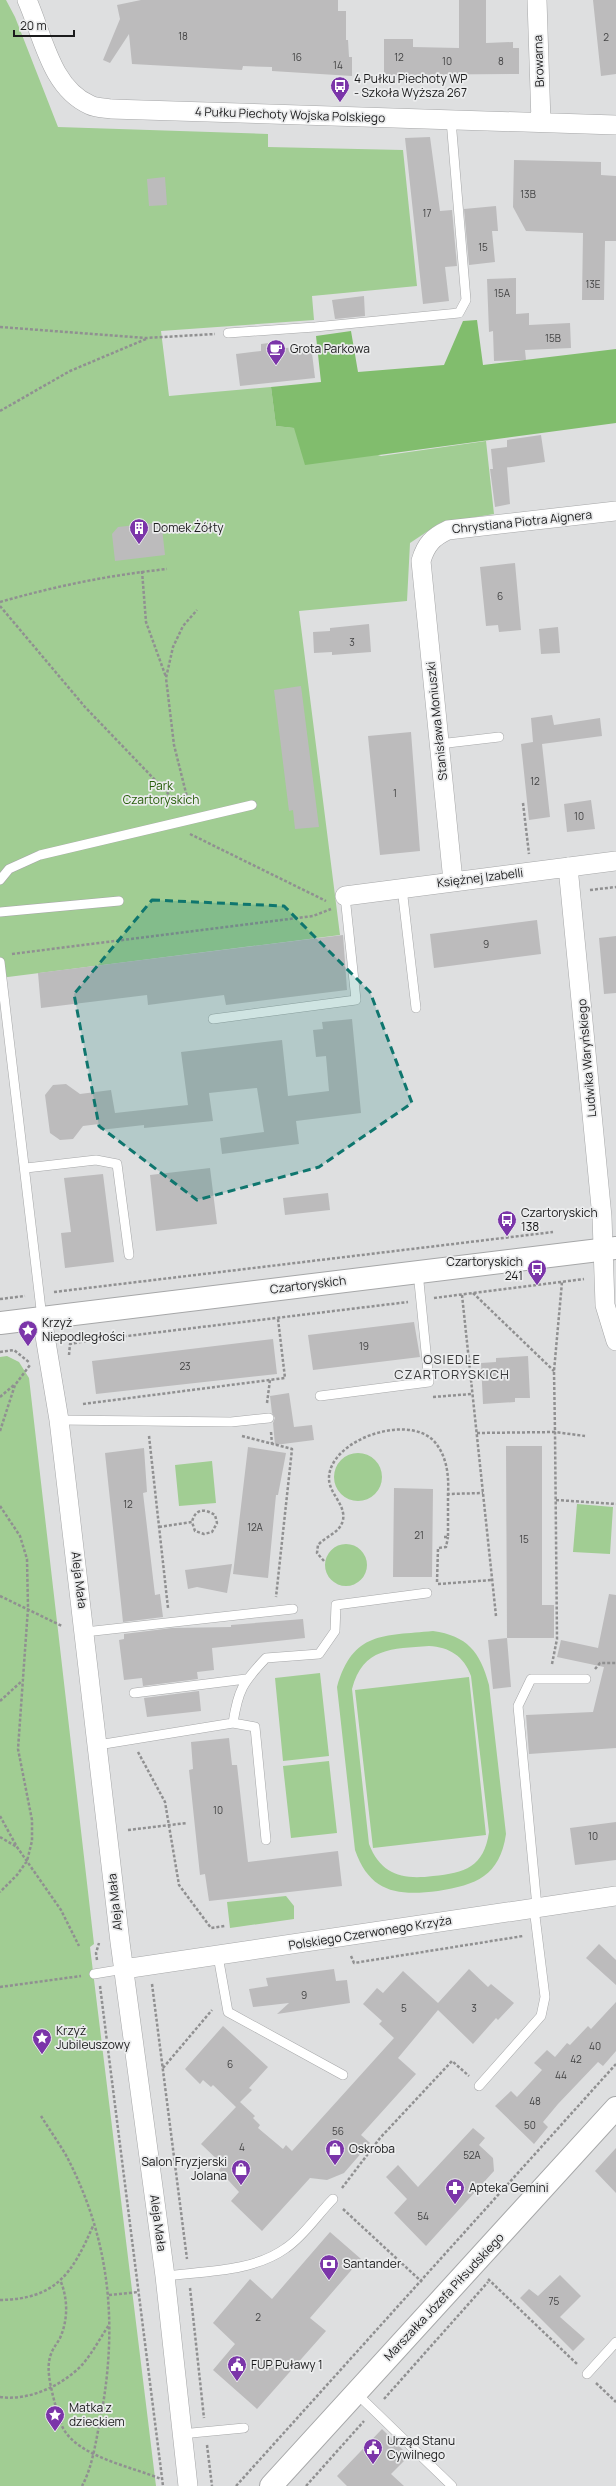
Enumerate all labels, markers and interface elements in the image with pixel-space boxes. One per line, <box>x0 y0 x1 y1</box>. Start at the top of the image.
scale bar <box>14 12 74 38</box>
text: 20 m <box>20 17 47 34</box>
house number: 18 <box>178 29 188 43</box>
house number: 2 <box>603 30 609 44</box>
street label: Browarna <box>529 35 548 87</box>
house number: 16 <box>292 50 302 64</box>
house number: 12 <box>394 50 404 64</box>
house number: 10 <box>442 54 452 68</box>
house number: 8 <box>498 54 504 68</box>
house number: 14 <box>333 58 343 72</box>
place label: 4 Pułku Piechoty WP - Szkoła Wyższa 267 <box>354 70 468 101</box>
bus stop icon: 4 Pułku Piechoty WP - Szkoła Wyższa 267 <box>329 75 351 103</box>
street label: 4 Pułku Piechoty Wojska Polskiego <box>195 103 385 126</box>
house number: 13B <box>520 187 536 201</box>
house number: 17 <box>423 206 431 220</box>
house number: 15 <box>478 240 488 254</box>
house number: 13E <box>585 277 601 291</box>
house number: 15A <box>494 286 511 300</box>
house number: 15B <box>545 331 561 345</box>
cafe icon: Grota Parkowa <box>265 338 287 366</box>
place label: Grota Parkowa <box>290 340 370 357</box>
street label: Chrystiana Piotra Aignera <box>451 506 593 537</box>
building icon: Domek Żółty <box>128 517 150 545</box>
place label: Domek Żółty <box>153 519 224 536</box>
house number: 6 <box>497 589 503 603</box>
house number: 3 <box>349 635 355 649</box>
street label: Stanisława Moniuszki <box>422 661 451 781</box>
house number: 12 <box>530 774 540 788</box>
park label: Park Czartoryskich <box>123 777 199 808</box>
house number: 1 <box>393 786 397 800</box>
house number: 10 <box>574 809 584 823</box>
street label: Księżnej Izabelli <box>436 864 524 891</box>
house number: 9 <box>483 937 489 951</box>
street label: Ludwika Waryńskiego <box>573 998 600 1118</box>
place label: Czartoryskich 138 <box>521 1204 598 1235</box>
bus stop icon: Czartoryskich 138 <box>496 1209 518 1237</box>
place label: Czartoryskich 241 <box>446 1253 523 1284</box>
bus stop icon: Czartoryskich 241 <box>526 1258 548 1286</box>
street label: Czartoryskich <box>269 1271 347 1298</box>
place label: Krzyż Niepodległości <box>42 1314 125 1345</box>
place icon: Krzyż Niepodległości <box>17 1319 39 1347</box>
house number: 19 <box>359 1339 369 1353</box>
district label: OSIEDLE CZARTORYSKICH <box>394 1350 510 1383</box>
house number: 23 <box>179 1359 191 1373</box>
house number: 12 <box>123 1497 133 1511</box>
house number: 12A <box>247 1520 264 1534</box>
house number: 21 <box>414 1528 424 1542</box>
house number: 15 <box>519 1532 529 1546</box>
street label: Aleja Mała <box>68 1551 91 1609</box>
house number: 10 <box>213 1803 223 1817</box>
house number: 10 <box>588 1829 598 1843</box>
street label: Aleja Mała <box>103 1873 126 1931</box>
street label: Polskiego Czerwonego Krzyża <box>287 1911 453 1954</box>
house number: 9 <box>301 1988 307 2002</box>
house number: 5 <box>401 2001 407 2015</box>
house number: 3 <box>471 2001 477 2015</box>
place label: Krzyż Jubileuszowy <box>56 2022 131 2053</box>
place icon: Krzyż Jubileuszowy <box>31 2027 53 2055</box>
house number: 40 <box>589 2039 601 2053</box>
house number: 42 <box>570 2052 582 2066</box>
house number: 6 <box>227 2057 233 2071</box>
house number: 44 <box>555 2068 567 2082</box>
house number: 48 <box>529 2094 541 2108</box>
house number: 50 <box>524 2118 536 2132</box>
house number: 56 <box>332 2124 344 2138</box>
shop icon: Oskroba <box>324 2138 346 2166</box>
house number: 4 <box>239 2140 245 2154</box>
place label: Oskroba <box>349 2140 395 2157</box>
house number: 52A <box>463 2148 481 2162</box>
place label: Salon Fryzjerski Jolana <box>141 2153 227 2184</box>
shop icon: Salon Fryzjerski Jolana <box>230 2158 252 2186</box>
pharmacy icon: Apteka Gemini <box>444 2177 466 2205</box>
place label: Apteka Gemini <box>469 2179 549 2196</box>
street label: Aleja Mała <box>146 2193 171 2252</box>
house number: 54 <box>417 2209 429 2223</box>
street label: Marszałka Józefa Piłsudskiego <box>380 2229 508 2364</box>
bank icon: Santander <box>318 2253 340 2281</box>
place label: Santander <box>343 2255 402 2272</box>
house number: 75 <box>549 2294 560 2308</box>
house number: 2 <box>255 2310 261 2324</box>
public building icon: FUP Puławy 1 <box>226 2354 248 2382</box>
place label: FUP Puławy 1 <box>251 2356 323 2373</box>
place label: Matka z dzieckiem <box>69 2399 125 2430</box>
place icon: Matka z dzieckiem <box>44 2404 66 2432</box>
place label: Urząd Stanu Cywilnego <box>387 2432 455 2463</box>
public building icon: Urząd Stanu Cywilnego <box>362 2437 384 2465</box>

